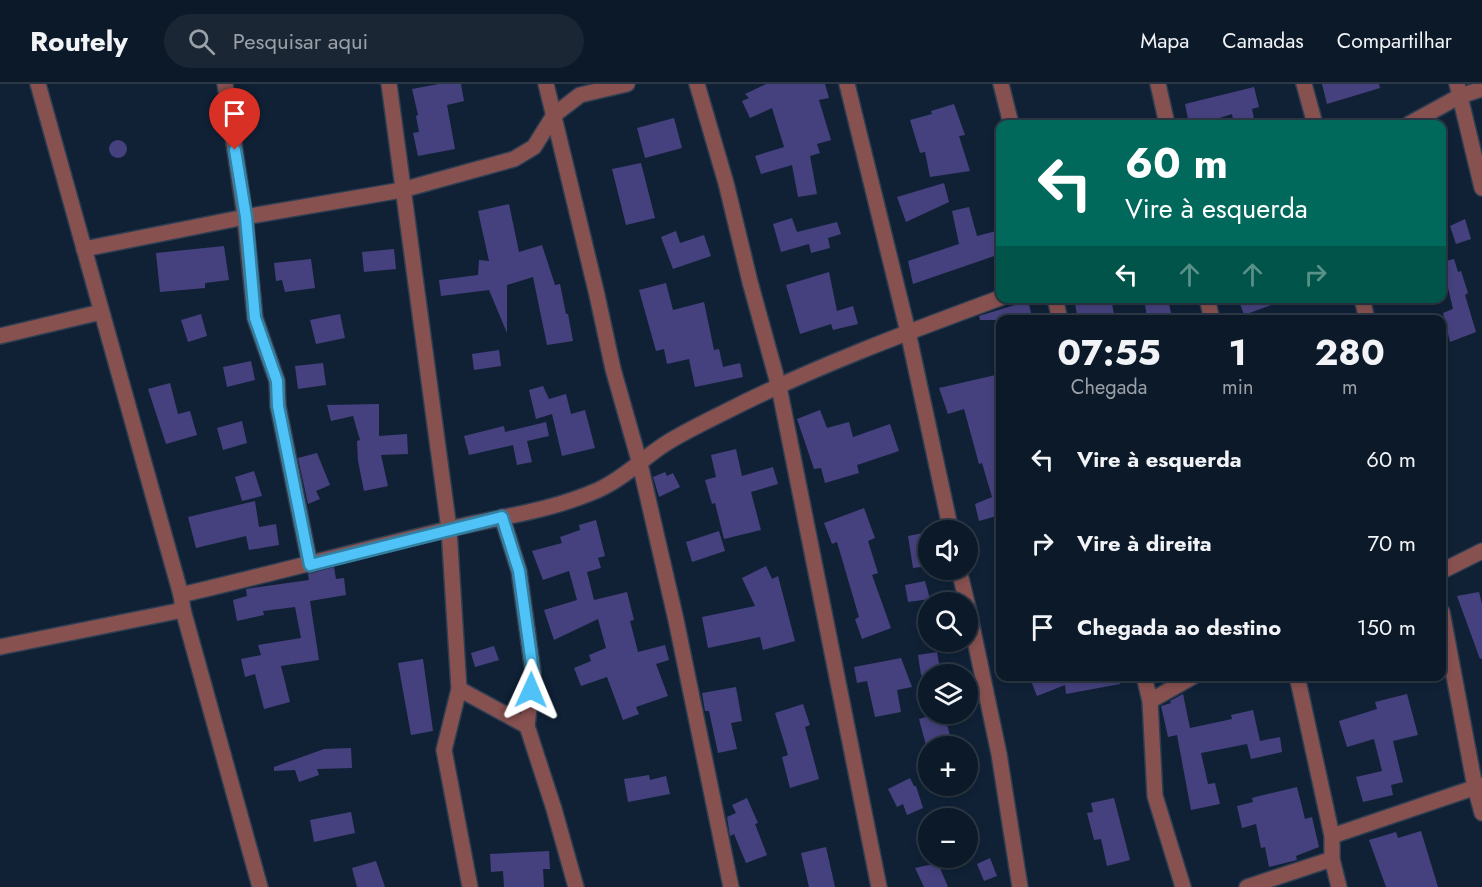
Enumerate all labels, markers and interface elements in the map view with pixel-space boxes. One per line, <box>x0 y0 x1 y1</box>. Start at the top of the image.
search box <box>164 14 584 68</box>
text: Routely <box>30 21 128 62</box>
icon: search <box>185 25 218 58</box>
text: Pesquisar aqui <box>233 25 368 57</box>
text: Mapa <box>1140 26 1189 56</box>
text: Camadas <box>1222 26 1304 56</box>
text: Compartilhar <box>1337 26 1452 56</box>
pin <box>209 88 260 150</box>
icon: arrive <box>218 97 251 130</box>
text: 60 m <box>1125 133 1228 194</box>
icon: left <box>1026 144 1104 222</box>
text: Vire à esquerda <box>1125 189 1308 228</box>
icon: left <box>1110 258 1143 291</box>
icon: ahead <box>1173 258 1206 291</box>
icon: ahead <box>1236 258 1269 291</box>
icon: right <box>1299 258 1332 291</box>
text: 07:55 <box>1057 326 1161 378</box>
text: 1 <box>1229 326 1247 378</box>
text: 280 <box>1315 326 1385 378</box>
text: Chegada <box>1071 373 1147 402</box>
text: min <box>1222 373 1253 402</box>
text: m <box>1342 373 1358 402</box>
icon: left <box>1026 443 1059 476</box>
text: Vire à esquerda <box>1077 443 1242 475</box>
text: 60 m <box>1366 443 1416 475</box>
map controls <box>918 520 978 868</box>
button: sound <box>918 520 978 580</box>
icon: right <box>1026 527 1059 560</box>
text: Vire à direita <box>1077 527 1212 559</box>
text: 70 m <box>1367 527 1416 559</box>
button: search <box>918 592 978 652</box>
icon: arrive <box>1026 611 1059 644</box>
text: Chegada ao destino <box>1077 611 1281 643</box>
text: 150 m <box>1357 611 1416 643</box>
position arrow <box>499 658 563 722</box>
button: layers <box>918 664 978 724</box>
button: + <box>918 736 978 796</box>
button: − <box>918 808 978 868</box>

